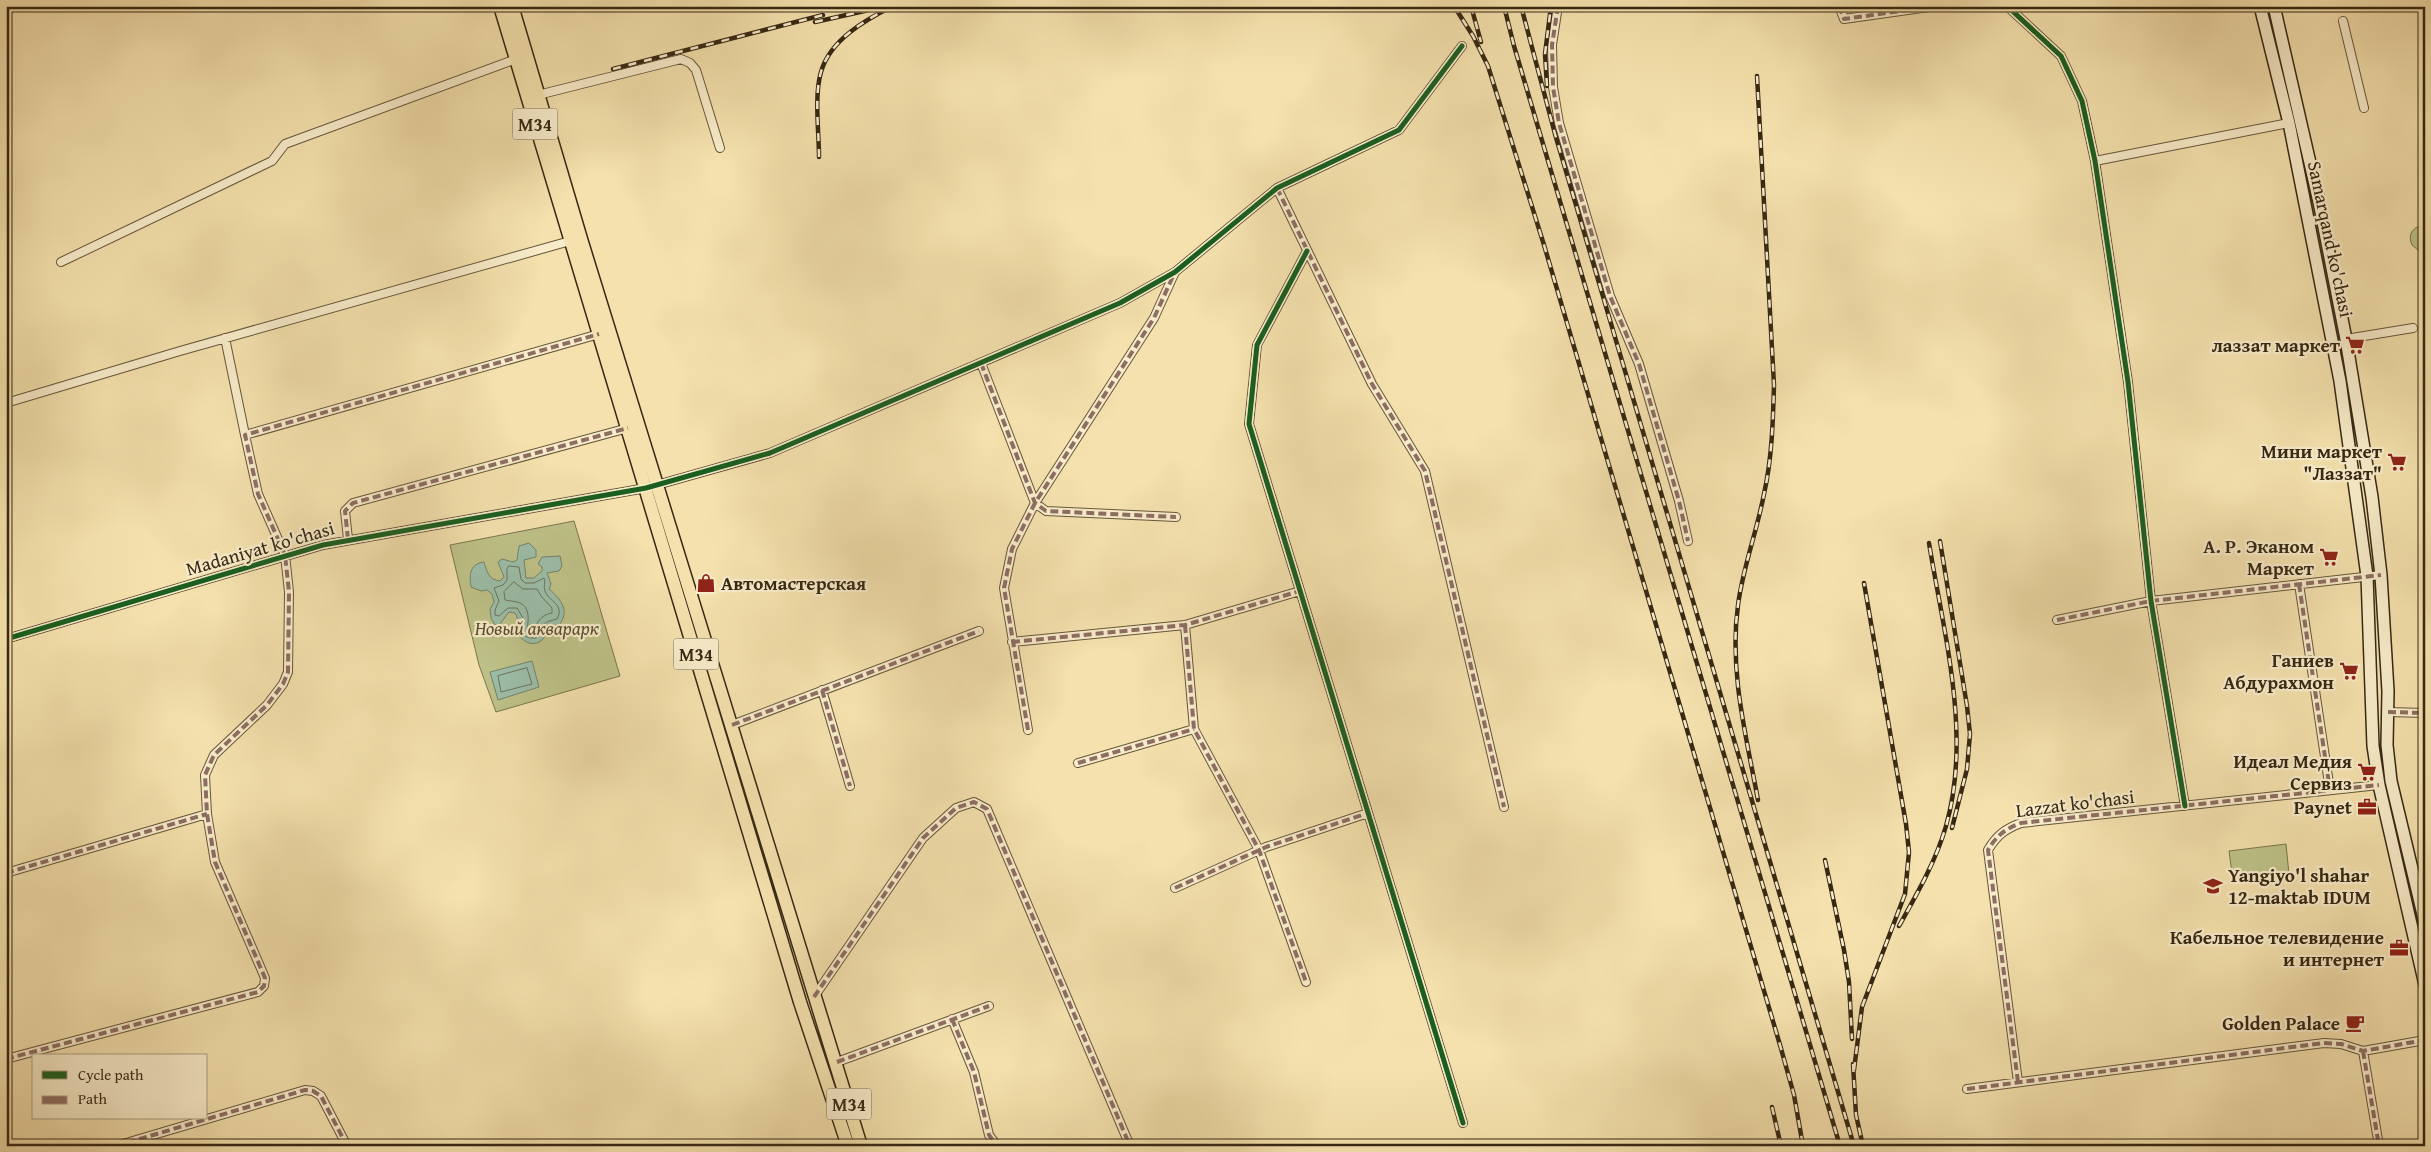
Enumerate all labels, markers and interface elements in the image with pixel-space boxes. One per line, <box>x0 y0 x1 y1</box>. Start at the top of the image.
road number: M34 <box>512 108 558 140</box>
street label: Samarqand ko'chasi <box>2301 158 2361 320</box>
place label: лаззат маркет <box>2212 331 2341 359</box>
supermarket icon: лаззат маркет <box>2344 334 2366 356</box>
place label: Мини маркет "Лаззат" <box>2261 437 2383 487</box>
supermarket icon: Мини маркет "Лаззат" <box>2386 451 2408 473</box>
street label: Madaniyat ko'chasi <box>182 513 338 583</box>
place label: А. Р. Эканом Маркет <box>2203 532 2315 582</box>
supermarket icon: А. Р. Эканом Маркет <box>2318 546 2340 568</box>
place label: Автомастерская <box>721 569 866 597</box>
shop icon: Автомастерская <box>695 572 717 594</box>
park label: Новый акварарк <box>475 614 599 642</box>
road number: M34 <box>674 639 718 670</box>
place label: Ганиев Абдурахмон <box>2223 646 2334 696</box>
supermarket icon: Ганиев Абдурахмон <box>2338 660 2360 682</box>
place label: Идеал Медия Сервиз <box>2234 747 2352 797</box>
supermarket icon: Идеал Медия Сервиз <box>2356 761 2378 783</box>
street label: Lazzat ko'chasi <box>2014 782 2136 824</box>
place label: Paynet <box>2294 793 2353 821</box>
office icon: Paynet <box>2356 796 2378 818</box>
place label: Yangiyo'l shahar 12-maktab IDUM <box>2228 861 2371 911</box>
school or university icon: Yangiyo'l shahar 12-maktab IDUM <box>2202 875 2224 897</box>
place label: Кабельное телевидение и интернет <box>2170 923 2385 973</box>
office icon: Кабельное телевидение и интернет <box>2388 937 2410 959</box>
place label: Golden Palace <box>2222 1009 2340 1037</box>
cafe icon: Golden Palace <box>2344 1012 2366 1034</box>
legend <box>32 1054 208 1120</box>
text: Cycle path <box>78 1064 144 1085</box>
text: Path <box>78 1088 107 1109</box>
road number: M34 <box>826 1088 872 1120</box>

